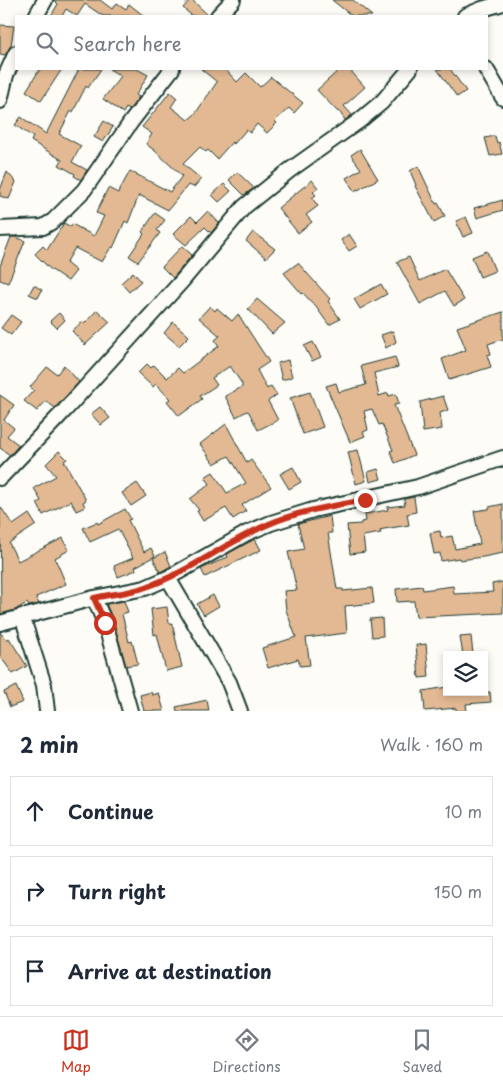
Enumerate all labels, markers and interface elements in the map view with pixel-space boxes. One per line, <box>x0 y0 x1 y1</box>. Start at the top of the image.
search box <box>15 15 488 70</box>
icon: search <box>33 29 61 57</box>
text: Search here <box>73 29 182 57</box>
route end <box>354 489 377 512</box>
route start <box>94 612 117 635</box>
map controls <box>443 651 488 696</box>
button: layers <box>443 651 488 696</box>
text: 2 min <box>20 728 79 760</box>
text: Walk · 160 m <box>380 732 483 756</box>
icon: ahead <box>21 797 49 825</box>
text: Continue <box>68 797 154 825</box>
text: 10 m <box>445 799 482 823</box>
icon: right <box>21 877 49 905</box>
text: Turn right <box>68 877 166 905</box>
text: 150 m <box>434 879 482 903</box>
icon: arrive <box>21 957 49 985</box>
text: Arrive at destination <box>68 957 272 985</box>
tab: Map <box>61 1026 91 1077</box>
tab: Directions <box>213 1026 281 1077</box>
tab: Saved <box>402 1026 442 1077</box>

